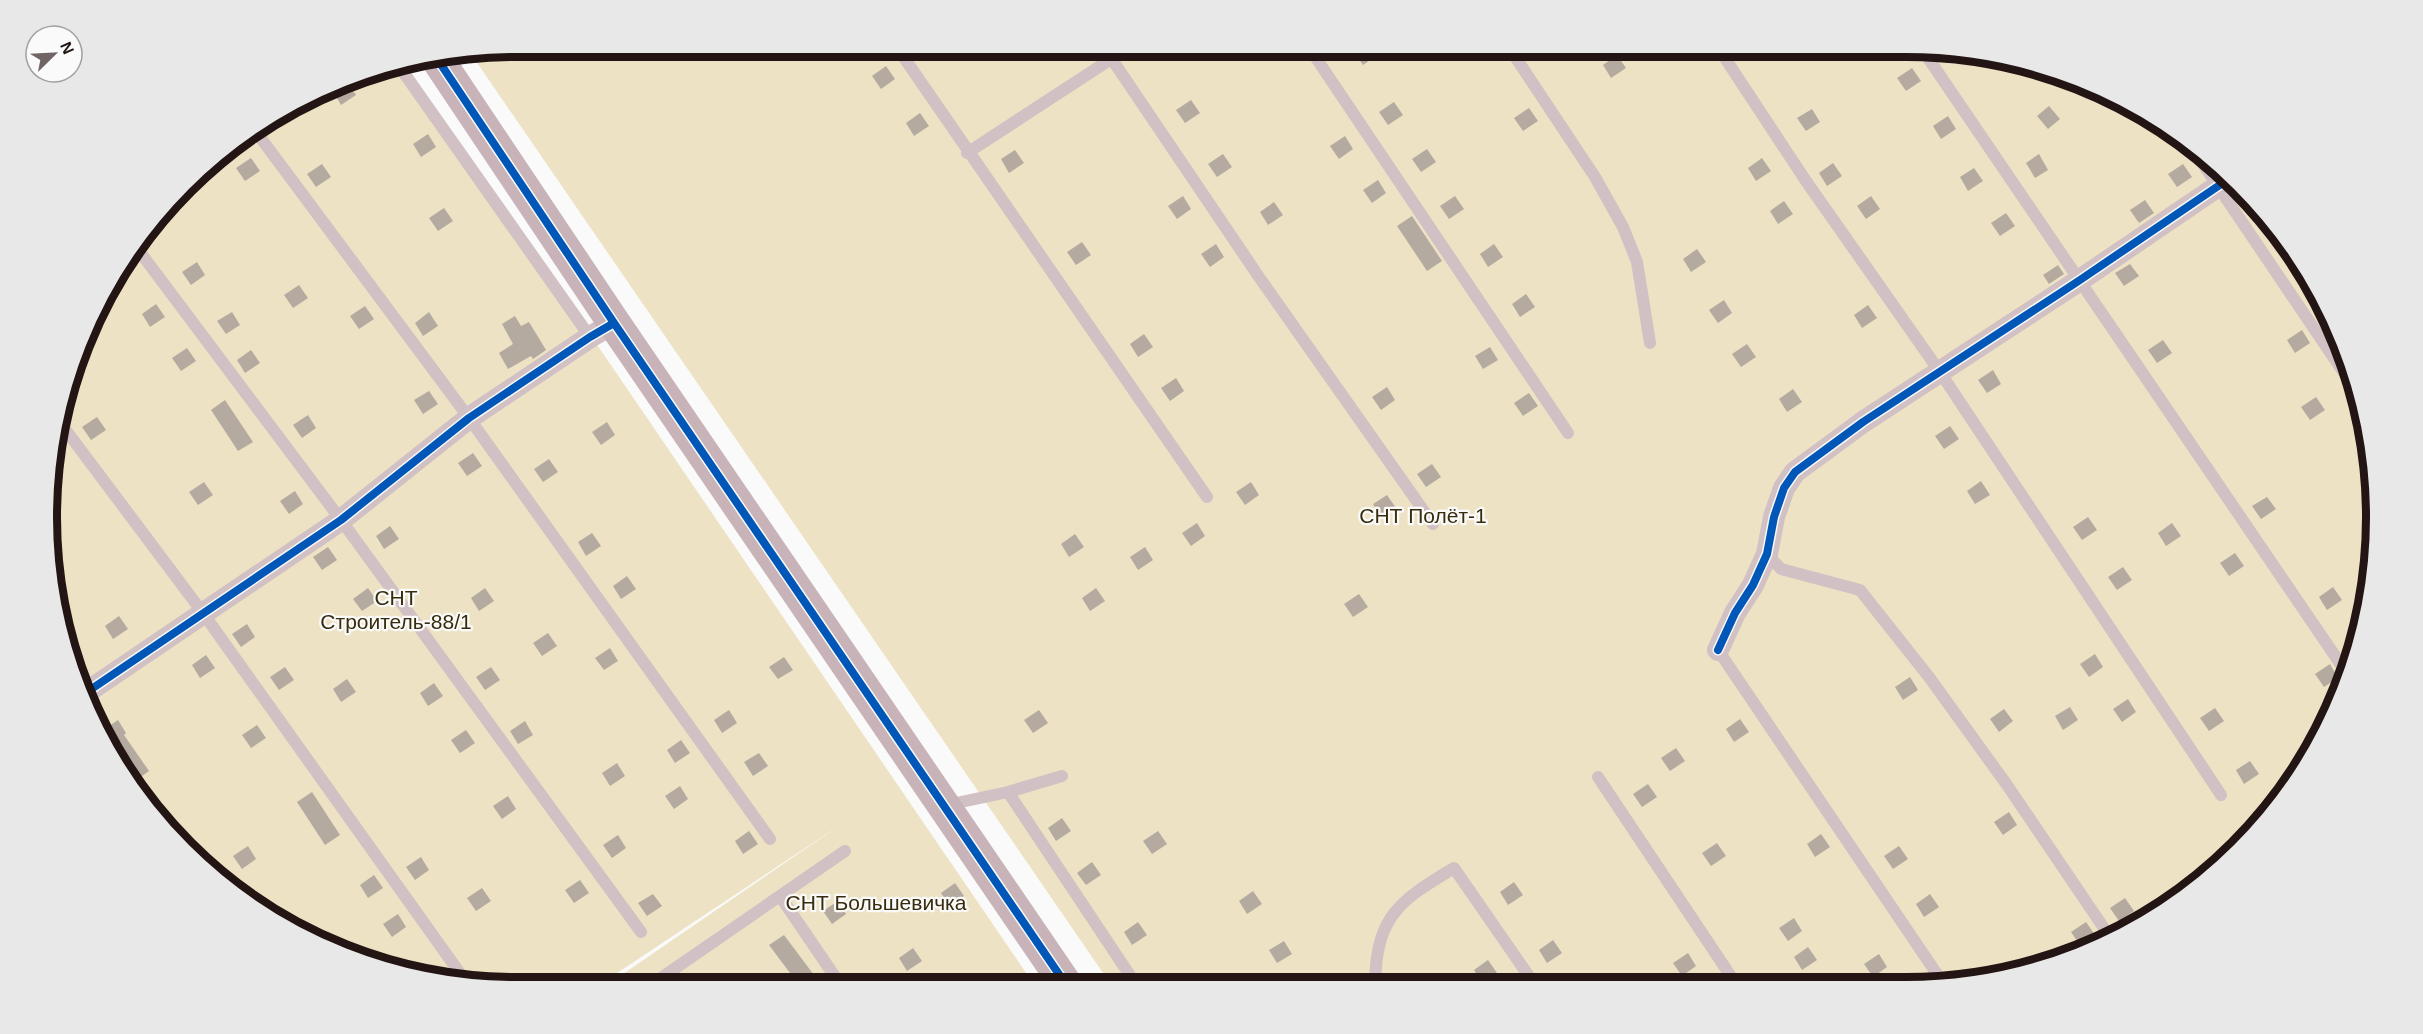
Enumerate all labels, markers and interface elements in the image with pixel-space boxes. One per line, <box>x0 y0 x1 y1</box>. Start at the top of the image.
north arrow <box>24 24 84 84</box>
text: N <box>57 39 77 57</box>
park label: СНТ Полёт-1 <box>1359 504 1487 527</box>
park label: СНТ Строитель-88/1 <box>320 586 472 633</box>
park label: СНТ Большевичка <box>786 891 967 914</box>

